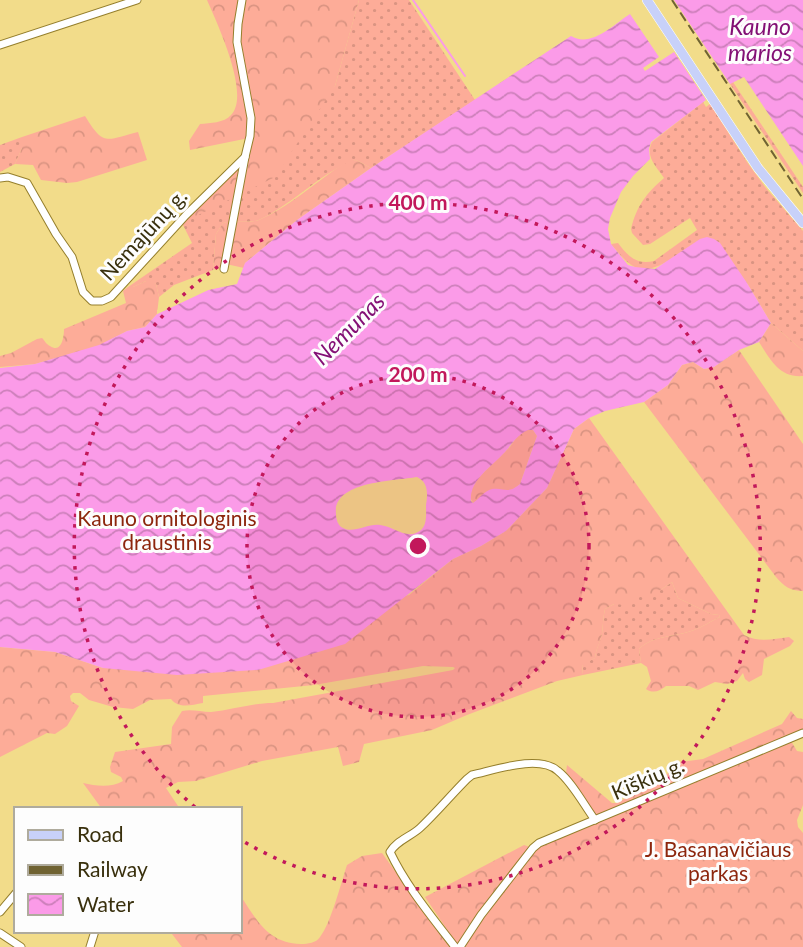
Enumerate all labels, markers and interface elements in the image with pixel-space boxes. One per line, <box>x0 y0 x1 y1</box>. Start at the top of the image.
water label: Kauno marios <box>728 12 792 66</box>
street label: Nemajūnų g. <box>94 183 192 285</box>
text: 400 m <box>388 189 448 214</box>
water label: Nemunas <box>306 286 390 370</box>
text: 200 m <box>388 361 448 386</box>
park label: Kauno ornitologinis draustinis <box>77 505 257 554</box>
centre of rings <box>406 534 430 558</box>
street label: Kiškių g. <box>607 751 688 804</box>
legend <box>14 807 242 933</box>
text: Road <box>77 821 124 846</box>
park label: J. Basanavičiaus parkas <box>645 836 791 885</box>
text: Railway <box>77 856 148 881</box>
text: Water <box>77 891 134 916</box>

